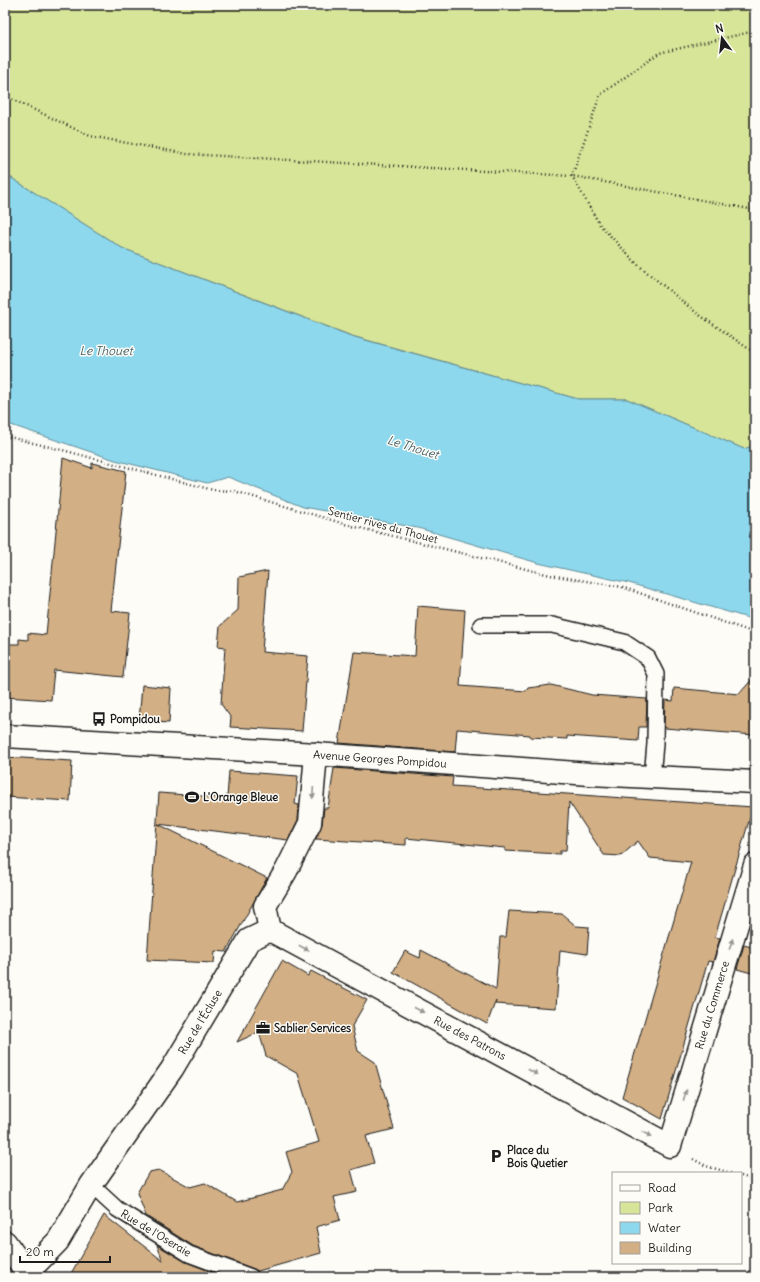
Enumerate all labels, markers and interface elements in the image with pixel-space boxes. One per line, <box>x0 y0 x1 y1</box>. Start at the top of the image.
north arrow <box>702 18 742 58</box>
text: N <box>714 21 725 36</box>
water label: Le Thouet <box>80 343 134 358</box>
water label: Le Thouet <box>386 432 442 462</box>
street label: Sentier rives du Thouet <box>327 504 440 546</box>
bus stop icon: Pompidou <box>91 711 107 727</box>
place label: Pompidou <box>110 712 161 727</box>
street label: Avenue Georges Pompidou <box>313 747 448 771</box>
one-way arrow <box>309 787 316 799</box>
sports icon: L'Orange Bleue <box>184 789 200 805</box>
place label: L'Orange Bleue <box>203 790 278 805</box>
one-way arrow <box>728 938 734 950</box>
one-way arrow <box>298 945 310 952</box>
street label: Rue du Commerce <box>692 959 732 1051</box>
street label: Rue de l'Écluse <box>174 987 225 1057</box>
one-way arrow <box>413 1007 425 1013</box>
street label: Rue des Patrons <box>431 1013 509 1063</box>
office icon: Sablier Services <box>255 1020 271 1036</box>
place label: Sablier Services <box>274 1021 351 1035</box>
one-way arrow <box>527 1068 539 1075</box>
one-way arrow <box>682 1089 688 1101</box>
one-way arrow <box>642 1130 653 1137</box>
place label: Place du Bois Quetier <box>507 1143 568 1170</box>
parking icon: Place du Bois Quetier <box>488 1148 504 1164</box>
legend <box>612 1172 742 1264</box>
text: Road <box>648 1180 676 1195</box>
text: Park <box>648 1200 673 1215</box>
street label: Rue de l'Oseraie <box>118 1206 194 1260</box>
text: Water <box>648 1220 681 1235</box>
scale bar <box>20 1238 110 1264</box>
text: Building <box>648 1240 692 1255</box>
text: 20 m <box>26 1244 54 1259</box>

